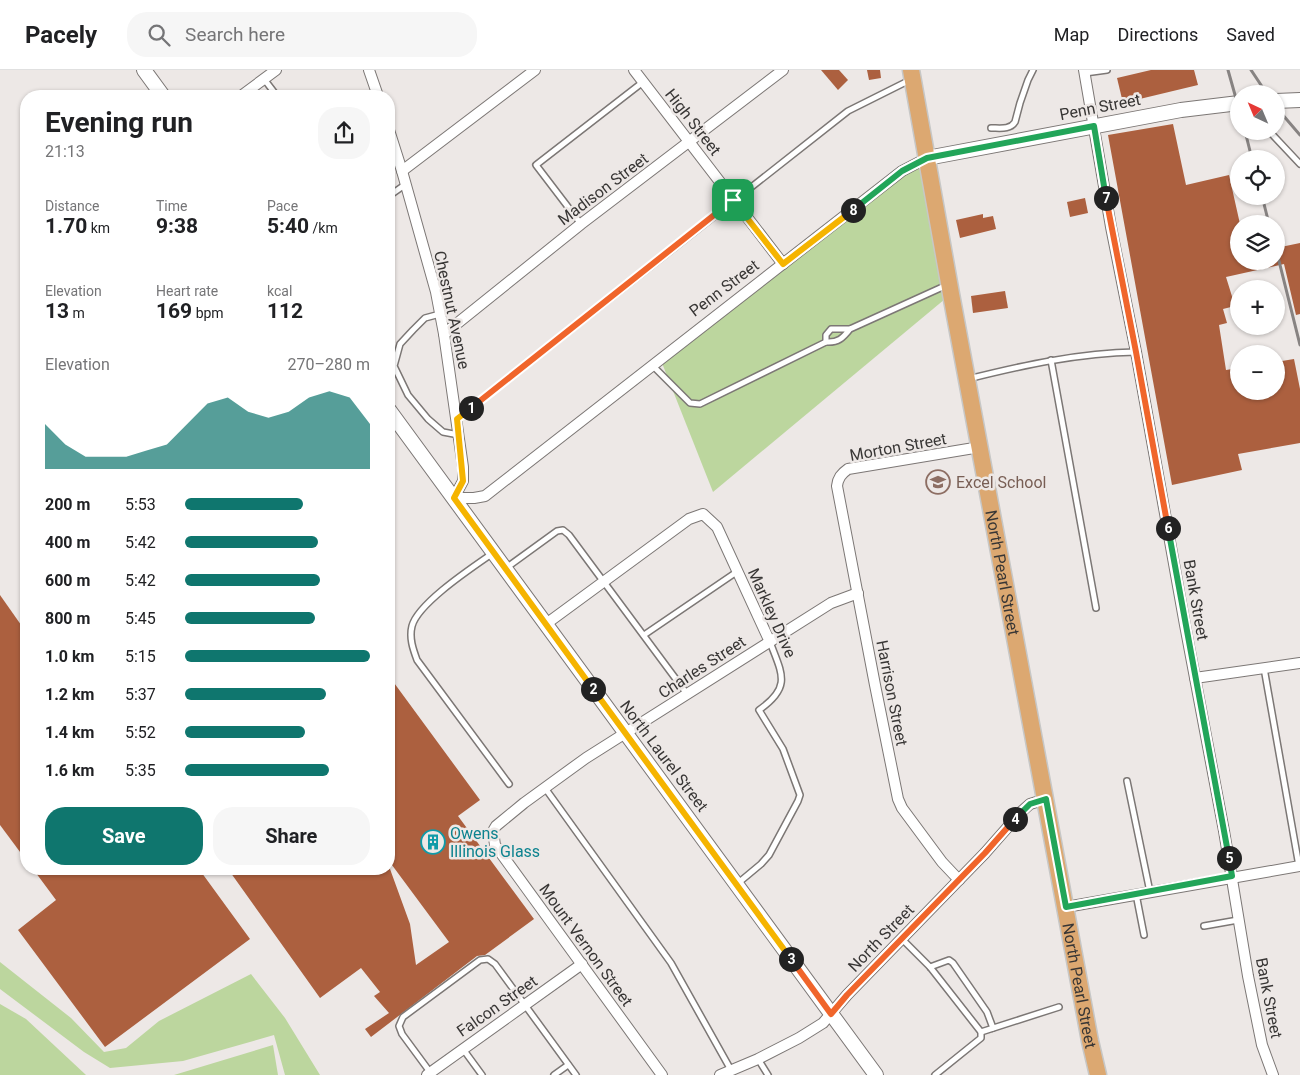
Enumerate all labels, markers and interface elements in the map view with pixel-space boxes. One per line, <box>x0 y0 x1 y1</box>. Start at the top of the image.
search box <box>127 12 477 57</box>
text: Pacely <box>25 21 97 49</box>
icon: search <box>145 21 173 49</box>
text: Search here <box>185 23 285 46</box>
text: Map <box>1054 24 1089 45</box>
text: Directions <box>1117 24 1198 45</box>
text: Saved <box>1226 24 1275 45</box>
street label: High Street <box>661 85 725 159</box>
north arrow <box>1230 85 1285 140</box>
map controls <box>1230 85 1285 400</box>
street label: Penn Street <box>1058 90 1142 124</box>
text: Evening run <box>45 106 193 139</box>
button: share <box>318 107 370 159</box>
text: 21:13 <box>45 142 85 161</box>
street label: Madison Street <box>554 149 652 229</box>
button: locate <box>1230 150 1285 205</box>
pin <box>712 179 754 221</box>
icon: arrive <box>719 186 747 214</box>
pin: 7 <box>1094 186 1118 210</box>
text: 7 <box>1102 190 1111 206</box>
text: Distance <box>45 198 100 214</box>
text: Time <box>156 198 187 214</box>
text: Pace <box>267 198 298 214</box>
pin: 8 <box>840 198 866 222</box>
text: 8 <box>849 202 858 218</box>
text: 1.70 <box>45 214 87 238</box>
text: 9:38 <box>156 214 198 238</box>
text: 5:40 <box>267 214 309 238</box>
button: layers <box>1230 215 1285 270</box>
text: km <box>87 220 110 236</box>
text: /km <box>309 220 338 236</box>
street label: Chestnut Avenue <box>430 249 474 371</box>
street label: Penn Street <box>685 256 763 320</box>
button: + <box>1230 280 1285 335</box>
text: Elevation <box>45 283 102 299</box>
text: Heart rate <box>156 283 218 299</box>
text: kcal <box>267 283 292 299</box>
text: 13 <box>45 299 69 323</box>
text: 169 <box>156 299 192 323</box>
text: 112 <box>267 299 303 323</box>
text: m <box>69 305 85 321</box>
text: bpm <box>192 305 224 321</box>
button: − <box>1230 345 1285 400</box>
text: Elevation <box>45 355 110 374</box>
text: 270–280 m <box>288 355 370 374</box>
pin: 1 <box>458 396 484 420</box>
text: 1 <box>467 400 476 416</box>
street label: Morton Street <box>848 429 948 465</box>
school or university icon: Excel School <box>925 469 951 495</box>
place label: Excel School <box>956 473 1046 492</box>
text: 200 m <box>45 495 90 514</box>
text: 5:53 <box>125 495 156 514</box>
street label: North Pearl Street <box>982 508 1024 637</box>
pin: 6 <box>1156 516 1180 540</box>
text: 6 <box>1164 520 1173 536</box>
text: 400 m <box>45 533 90 552</box>
text: 5:42 <box>125 533 156 552</box>
street label: Bank Street <box>1180 558 1212 642</box>
street label: Markley Drive <box>744 565 800 661</box>
text: 600 m <box>45 571 90 590</box>
text: 5:42 <box>125 571 156 590</box>
text: 800 m <box>45 609 90 628</box>
text: 5:45 <box>125 609 156 628</box>
street label: Charles Street <box>655 632 749 702</box>
street label: Harrison Street <box>872 639 912 747</box>
text: 1.0 km <box>45 647 94 666</box>
text: 5:15 <box>125 647 156 666</box>
pin: 2 <box>580 676 606 702</box>
text: 2 <box>589 681 598 697</box>
text: 1.2 km <box>45 685 94 704</box>
text: 5:37 <box>125 685 156 704</box>
street label: North Laurel Street <box>616 697 712 815</box>
text: 1.4 km <box>45 723 94 742</box>
text: 5:52 <box>125 723 156 742</box>
text: 1.6 km <box>45 761 94 780</box>
text: 5:35 <box>125 761 156 780</box>
pin: 4 <box>1002 806 1028 832</box>
button: Save <box>45 807 203 865</box>
button: Share <box>213 807 370 865</box>
text: 4 <box>1011 811 1020 827</box>
place label: Owens Illinois Glass <box>450 824 540 861</box>
building icon: Owens Illinois Glass <box>420 829 446 855</box>
pin: 5 <box>1216 846 1242 870</box>
text: 5 <box>1225 850 1234 866</box>
street label: Mount Vernon Street <box>535 880 637 1010</box>
street label: North Street <box>844 900 918 976</box>
street label: North Pearl Street <box>1059 921 1101 1050</box>
pin: 3 <box>778 946 804 972</box>
text: 3 <box>787 951 796 967</box>
street label: Bank Street <box>1252 956 1286 1040</box>
street label: Falcon Street <box>453 971 541 1041</box>

